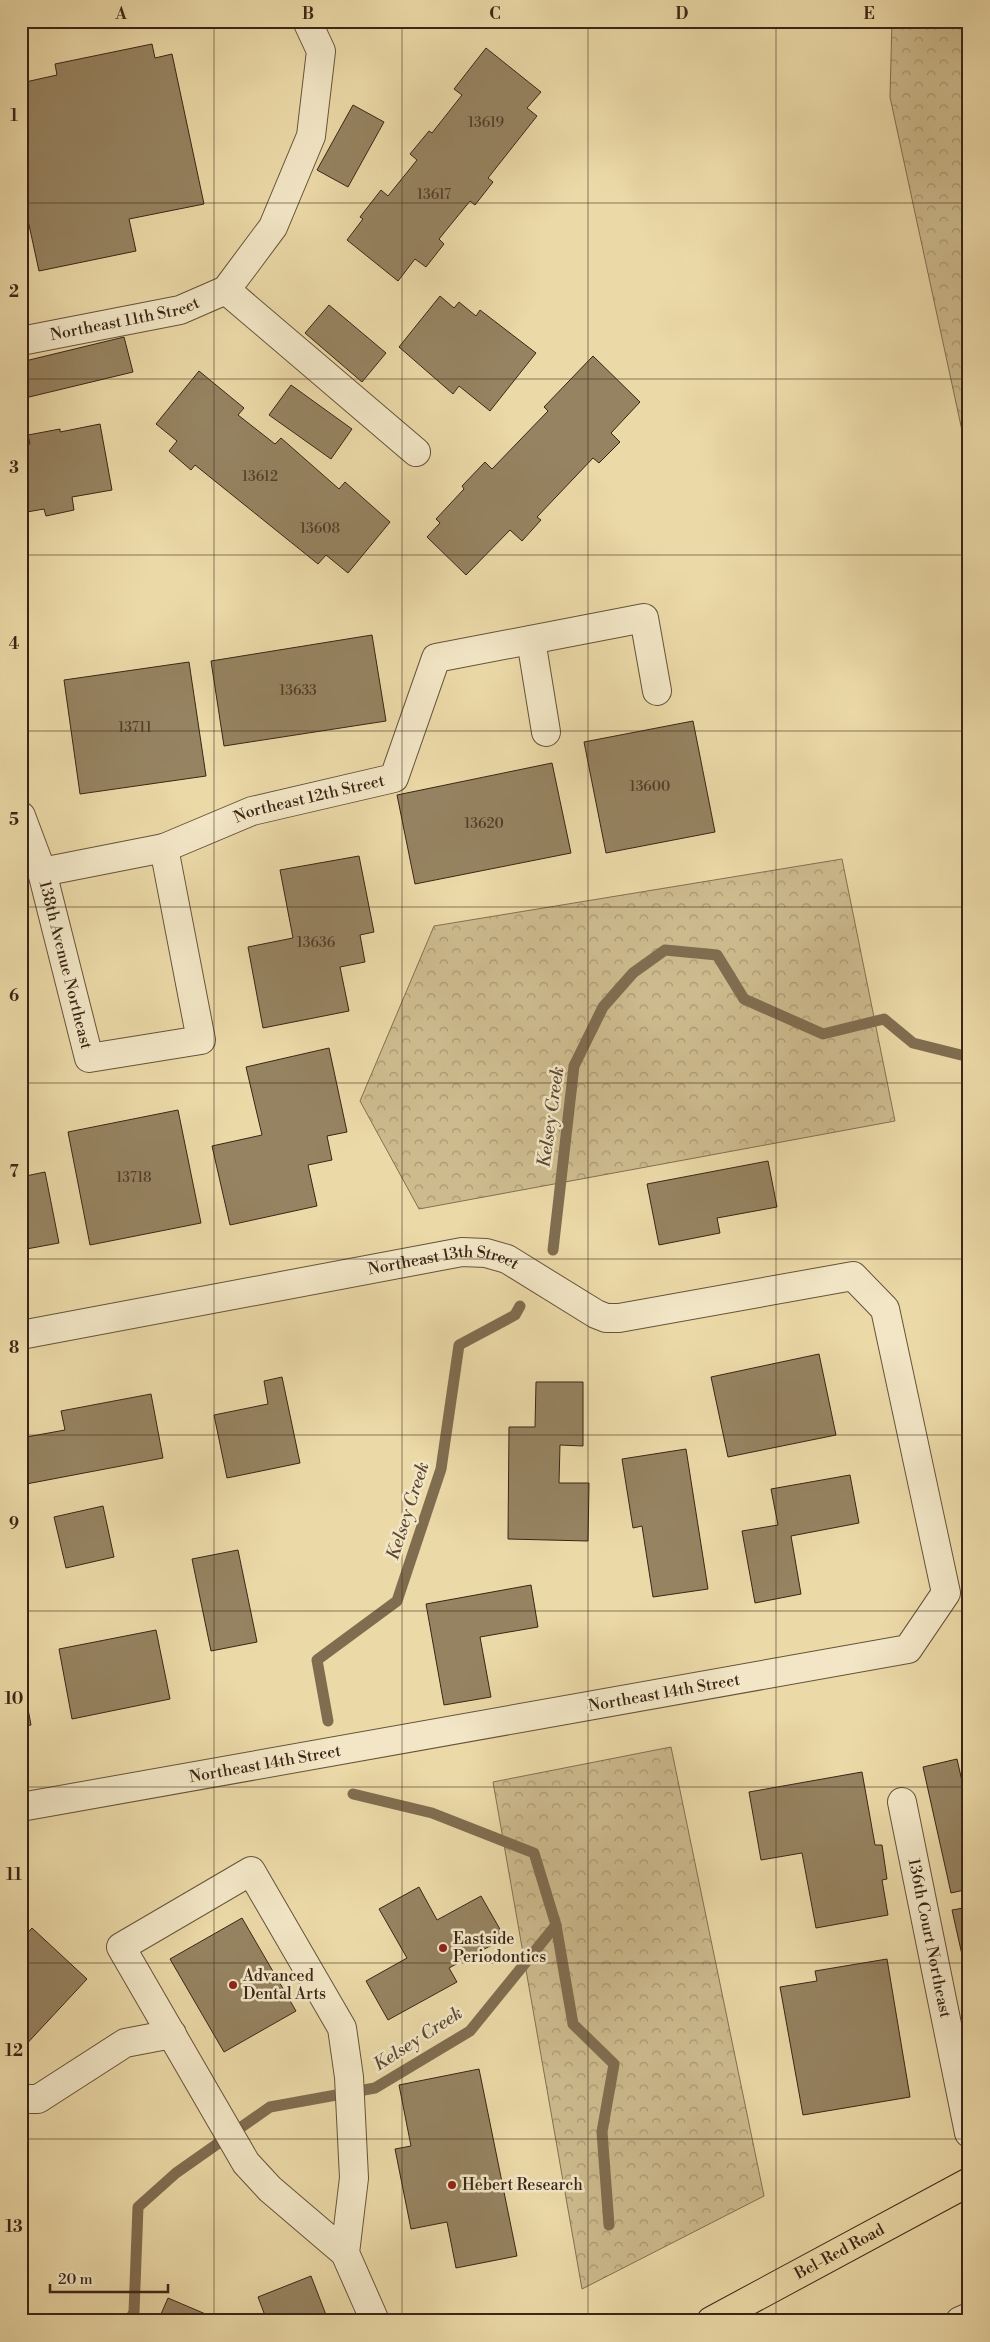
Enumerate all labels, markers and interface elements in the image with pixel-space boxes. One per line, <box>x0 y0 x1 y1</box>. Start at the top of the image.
text: A <box>114 4 127 24</box>
text: B <box>302 4 314 24</box>
text: C <box>489 4 501 24</box>
text: D <box>676 4 689 24</box>
text: E <box>863 4 875 24</box>
text: 1 <box>10 106 18 126</box>
house number: 13619 <box>468 114 504 132</box>
house number: 13617 <box>417 186 451 204</box>
text: 2 <box>9 282 19 302</box>
street label: Northeast 11th Street <box>48 293 203 345</box>
text: 3 <box>9 458 19 478</box>
house number: 13612 <box>242 468 278 486</box>
house number: 13608 <box>300 520 340 538</box>
text: 4 <box>9 634 20 654</box>
house number: 13633 <box>279 682 317 700</box>
house number: 13711 <box>118 719 152 737</box>
street label: Northeast 12th Street <box>231 770 387 828</box>
house number: 13600 <box>630 778 670 796</box>
text: 5 <box>9 810 19 830</box>
house number: 13620 <box>464 815 504 833</box>
street label: 138th Avenue Northeast <box>35 879 96 1052</box>
house number: 13636 <box>297 934 336 952</box>
text: 6 <box>9 986 19 1006</box>
water label: Kelsey Creek <box>533 1065 569 1169</box>
text: 7 <box>9 1162 19 1182</box>
house number: 13718 <box>116 1169 152 1187</box>
street label: Northeast 13th Street <box>366 1242 523 1280</box>
text: 8 <box>9 1338 19 1358</box>
water label: Kelsey Creek <box>381 1459 435 1563</box>
text: 9 <box>9 1514 19 1534</box>
street label: Northeast 14th Street <box>587 1670 742 1716</box>
text: 10 <box>5 1689 23 1709</box>
street label: Northeast 14th Street <box>188 1741 343 1787</box>
street label: 136th Court Northeast <box>904 1857 956 2020</box>
text: 11 <box>6 1865 22 1885</box>
place label: Eastside Periodontics <box>453 1929 546 1967</box>
marker: Eastside Periodontics <box>437 1942 449 1954</box>
place label: Advanced Dental Arts <box>242 1966 326 2004</box>
marker: Advanced Dental Arts <box>227 1979 239 1991</box>
water label: Kelsey Creek <box>369 2002 467 2076</box>
text: 12 <box>5 2041 23 2061</box>
place label: Hebert Research <box>462 2175 583 2195</box>
marker: Hebert Research <box>446 2179 458 2191</box>
text: 13 <box>5 2217 23 2237</box>
street label: Bel-Red Road <box>790 2219 888 2285</box>
scale bar <box>50 2262 168 2294</box>
text: 20 m <box>58 2270 93 2289</box>

